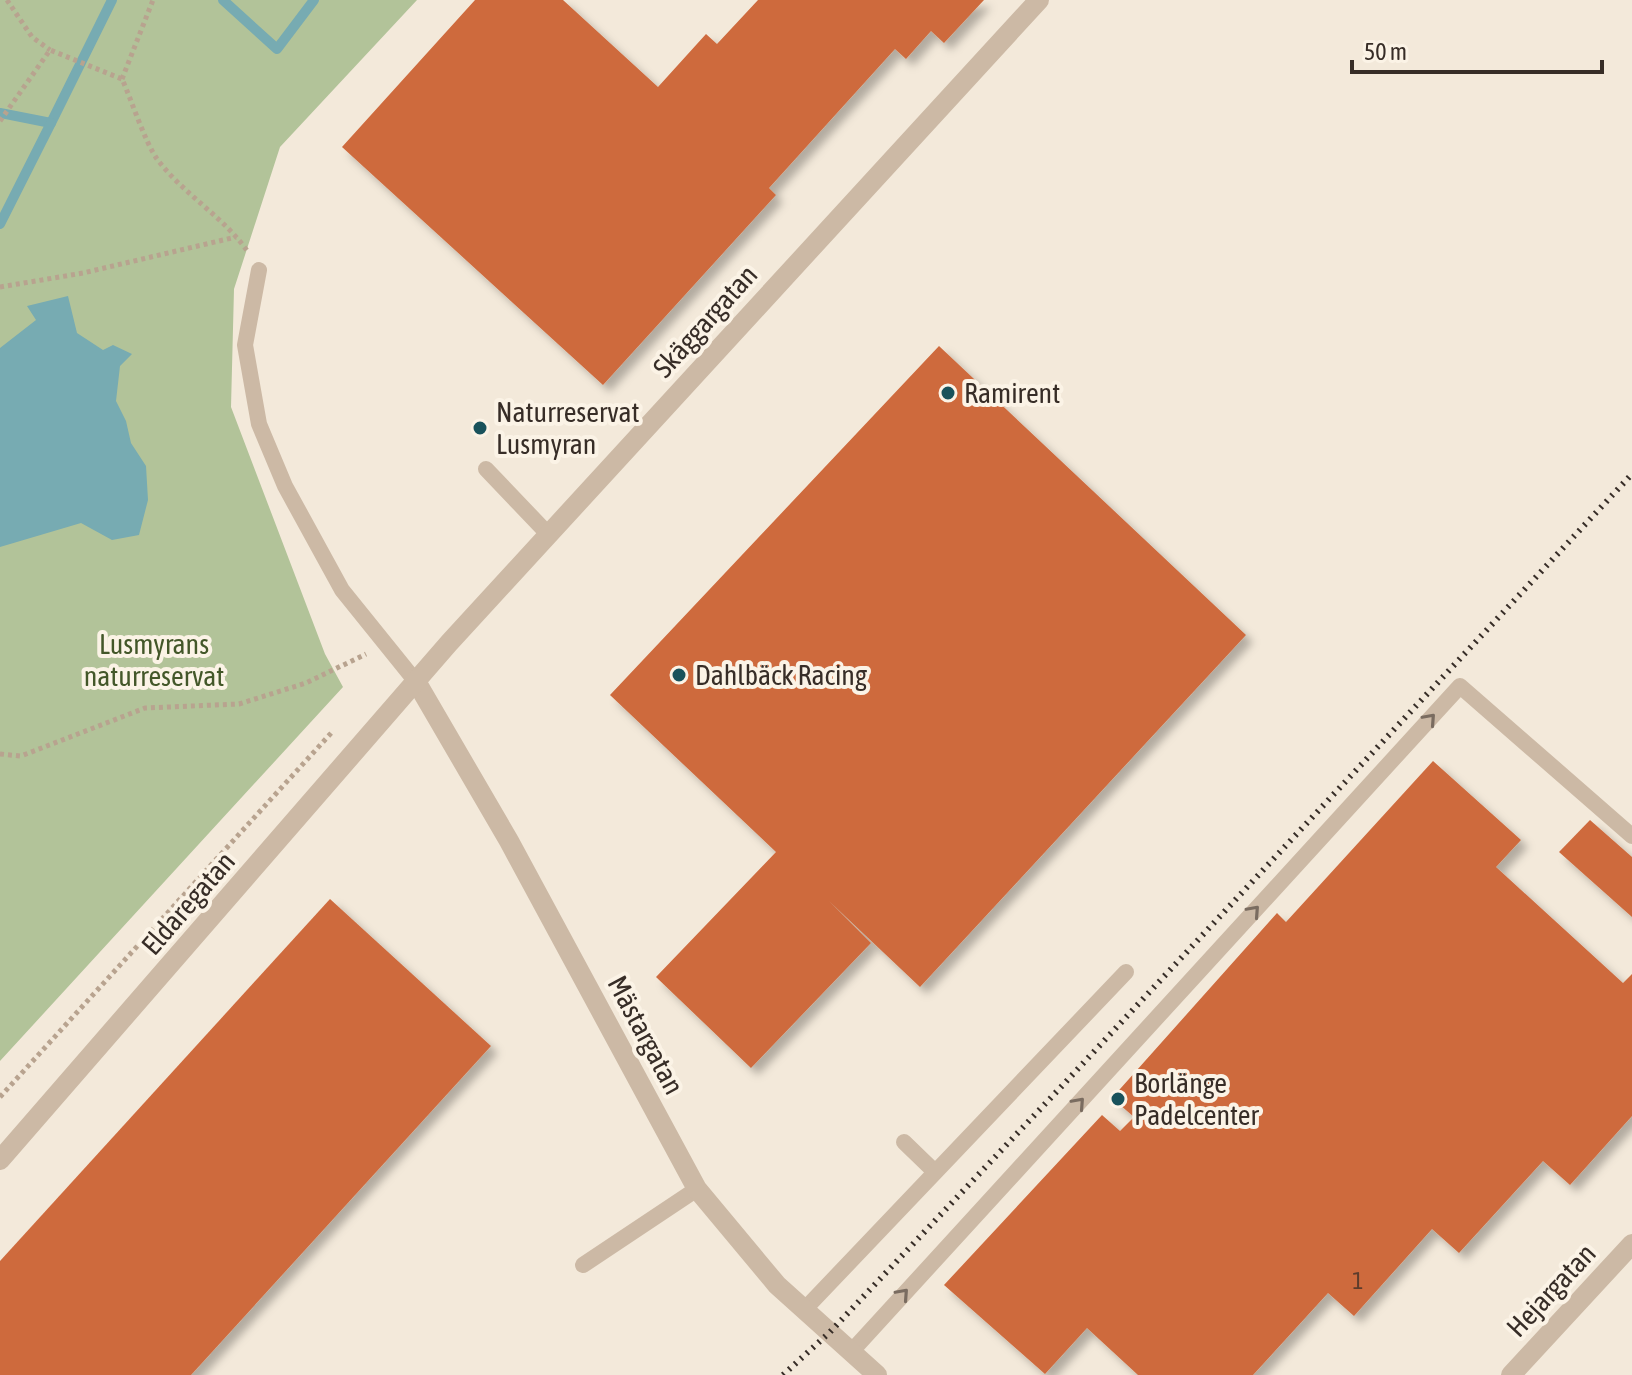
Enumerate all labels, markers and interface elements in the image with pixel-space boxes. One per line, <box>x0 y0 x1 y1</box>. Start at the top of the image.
scale bar <box>1352 24 1602 74</box>
text: 50 m <box>1364 38 1407 65</box>
street label: Skäggargatan <box>646 258 764 384</box>
place label: Ramirent <box>964 377 1060 409</box>
marker: Ramirent <box>939 384 957 402</box>
place label: Naturreservat Lusmyran <box>496 396 640 460</box>
marker: Naturreservat Lusmyran <box>471 419 489 437</box>
park label: Lusmyrans naturreservat <box>84 628 224 692</box>
place label: Dahlbäck Racing <box>695 659 867 691</box>
marker: Dahlbäck Racing <box>670 666 688 684</box>
one-way arrow <box>1420 714 1435 728</box>
street label: Eldaregatan <box>135 845 241 961</box>
one-way arrow <box>1245 906 1260 920</box>
street label: Mästargatan <box>602 970 690 1100</box>
place label: Borlänge Padelcenter <box>1134 1067 1259 1131</box>
marker: Borlänge Padelcenter <box>1109 1090 1127 1108</box>
one-way arrow <box>1069 1097 1083 1112</box>
street label: Hejargatan <box>1500 1237 1602 1343</box>
house number: 1 <box>1352 1267 1364 1294</box>
one-way arrow <box>894 1289 908 1304</box>

